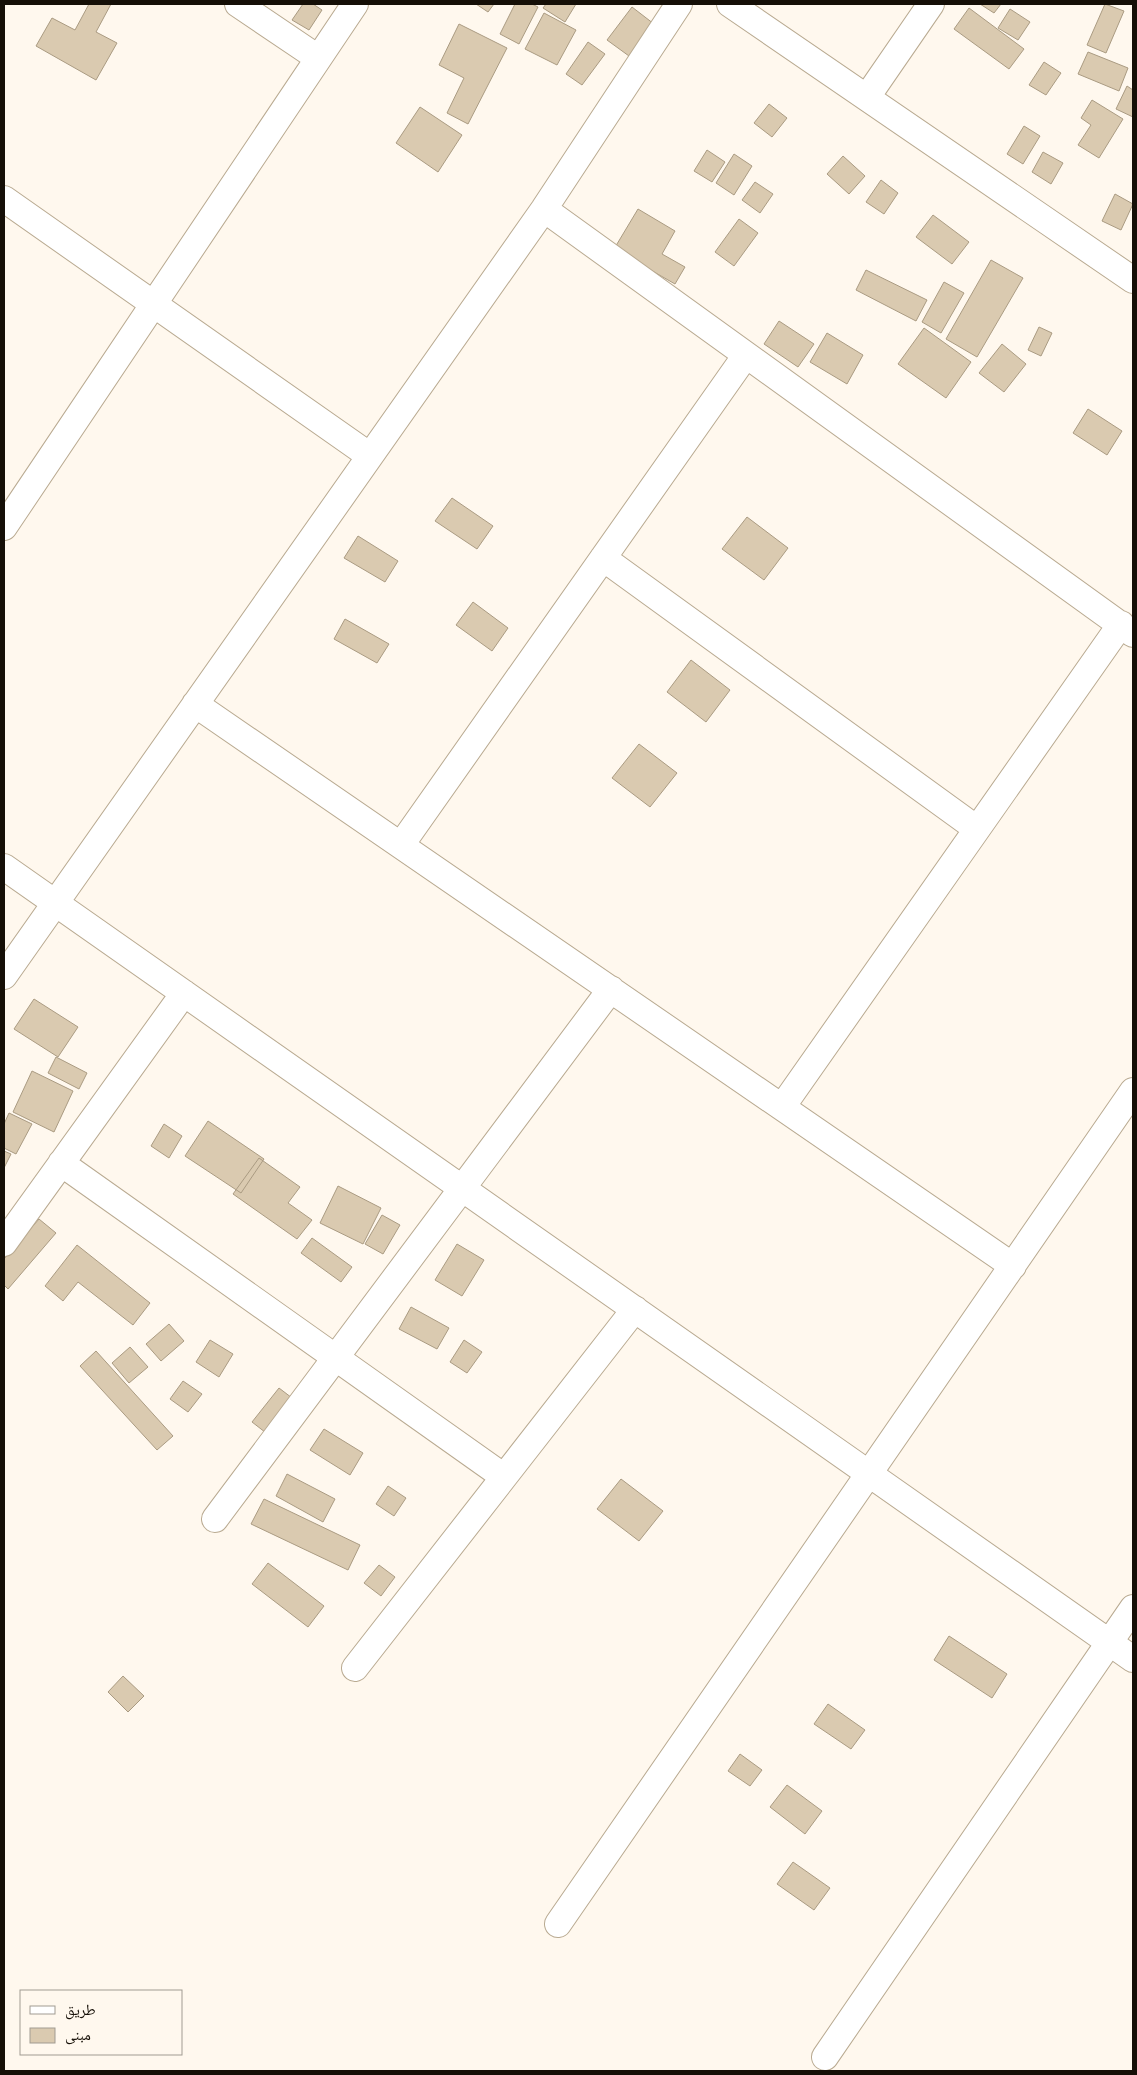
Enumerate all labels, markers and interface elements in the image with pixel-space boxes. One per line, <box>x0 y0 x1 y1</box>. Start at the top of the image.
legend <box>20 1990 182 2055</box>
text: طريق <box>65 1999 96 2020</box>
text: مبنى <box>65 2024 91 2045</box>

